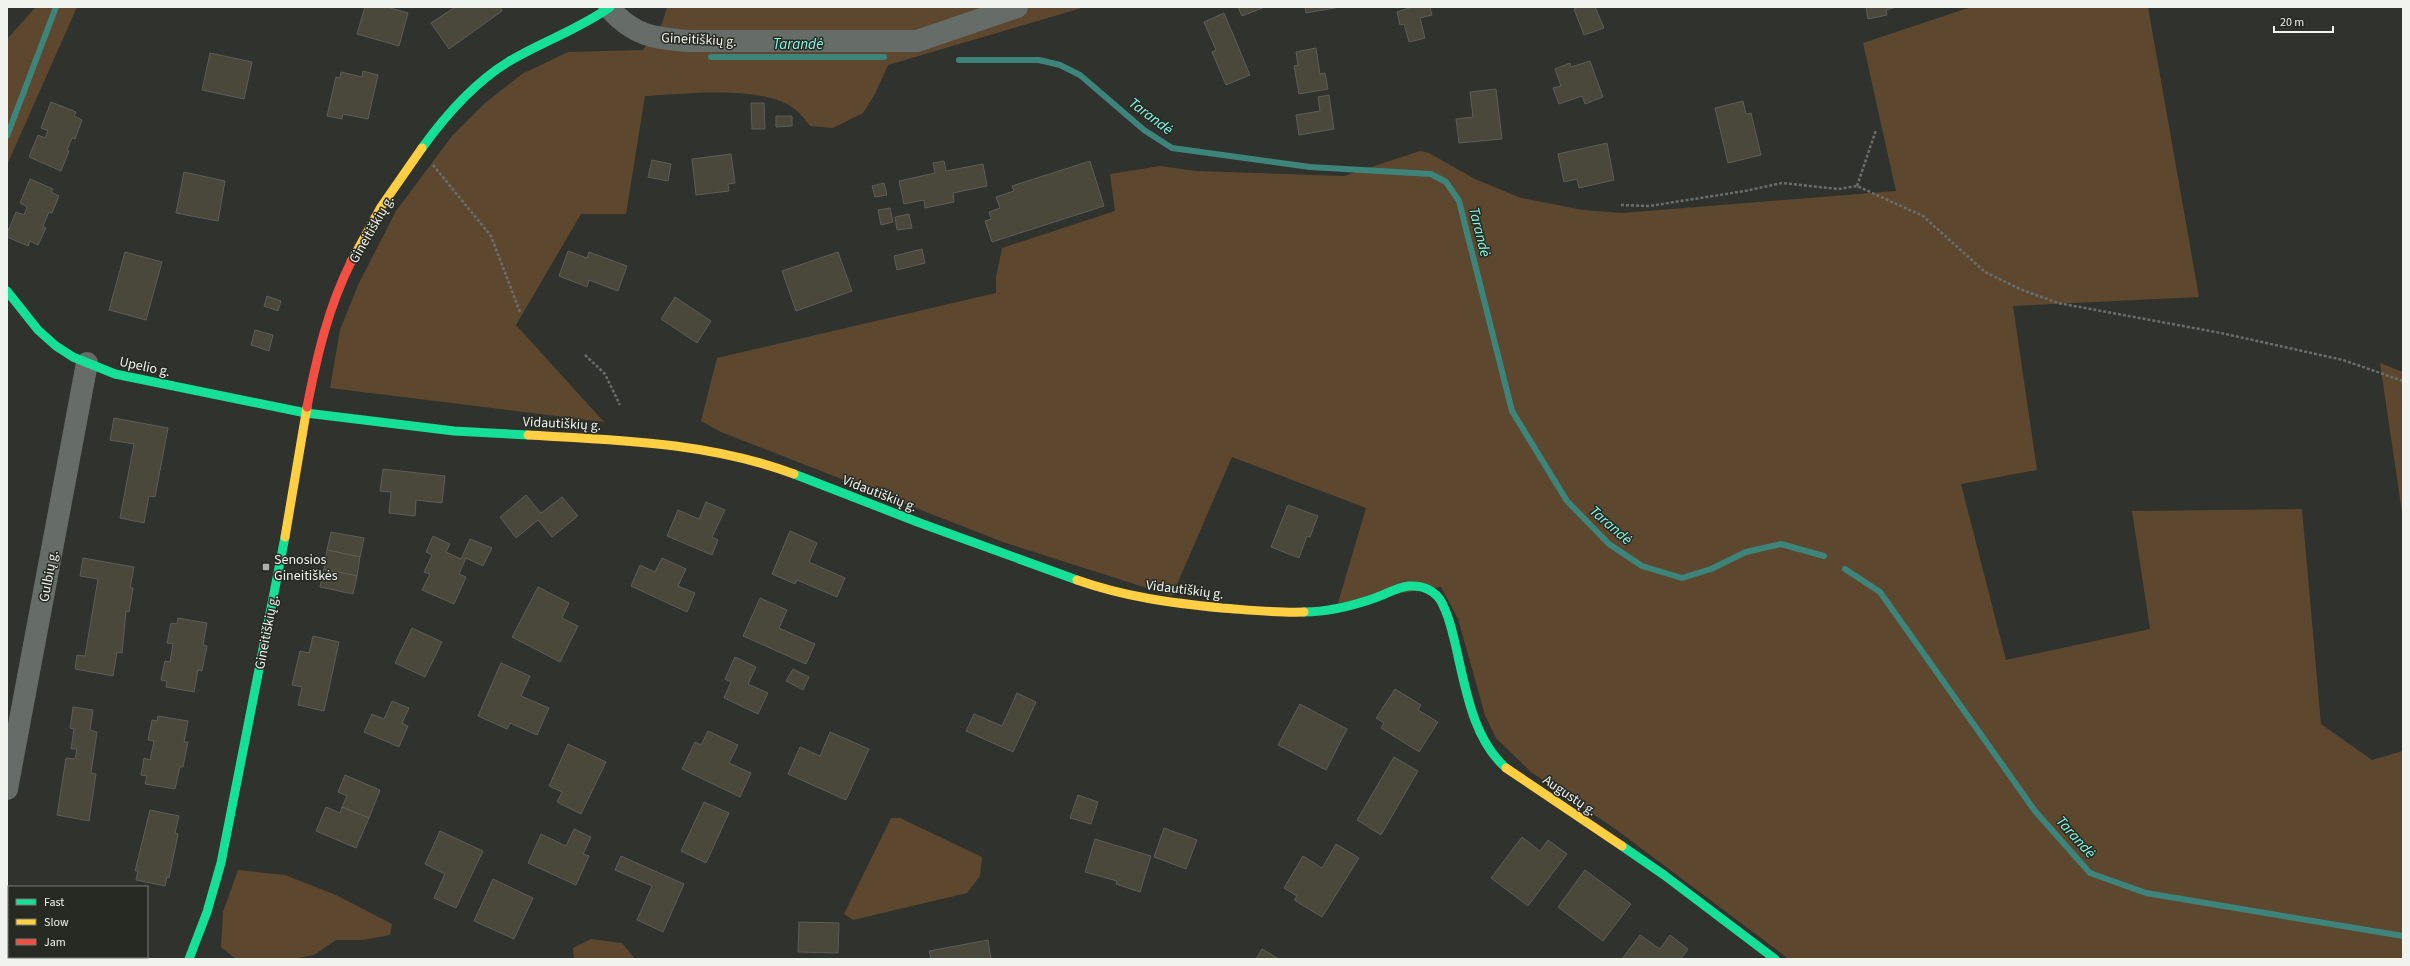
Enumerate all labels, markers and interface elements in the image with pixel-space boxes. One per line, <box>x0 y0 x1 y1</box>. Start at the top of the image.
scale bar <box>2274 8 2333 34</box>
text: 20 m <box>2280 14 2304 31</box>
street label: Gineitiškių g. <box>661 28 737 52</box>
water label: Tarandė <box>773 34 823 55</box>
water label: Tarandė <box>1124 93 1177 140</box>
street label: Gineitiškių g. <box>344 192 399 267</box>
water label: Tarandė <box>1463 205 1496 259</box>
street label: Upelio g. <box>117 352 172 382</box>
street label: Vidautiškių g. <box>522 412 602 436</box>
street label: Vidautiškių g. <box>839 471 920 517</box>
water label: Tarandė <box>1585 501 1637 550</box>
street label: Gulbių g. <box>34 549 64 604</box>
place label: Senosios Gineitiškės <box>274 550 338 586</box>
marker: Senosios Gineitiškės <box>261 562 271 572</box>
street label: Vidautiškių g. <box>1145 575 1225 605</box>
street label: Gineitiškių g. <box>250 593 284 671</box>
street label: Augustų g. <box>1539 770 1600 821</box>
water label: Tarandė <box>2051 811 2100 863</box>
legend <box>8 886 148 958</box>
text: Fast <box>44 894 64 911</box>
text: Slow <box>44 914 69 931</box>
text: Jam <box>44 934 66 951</box>

